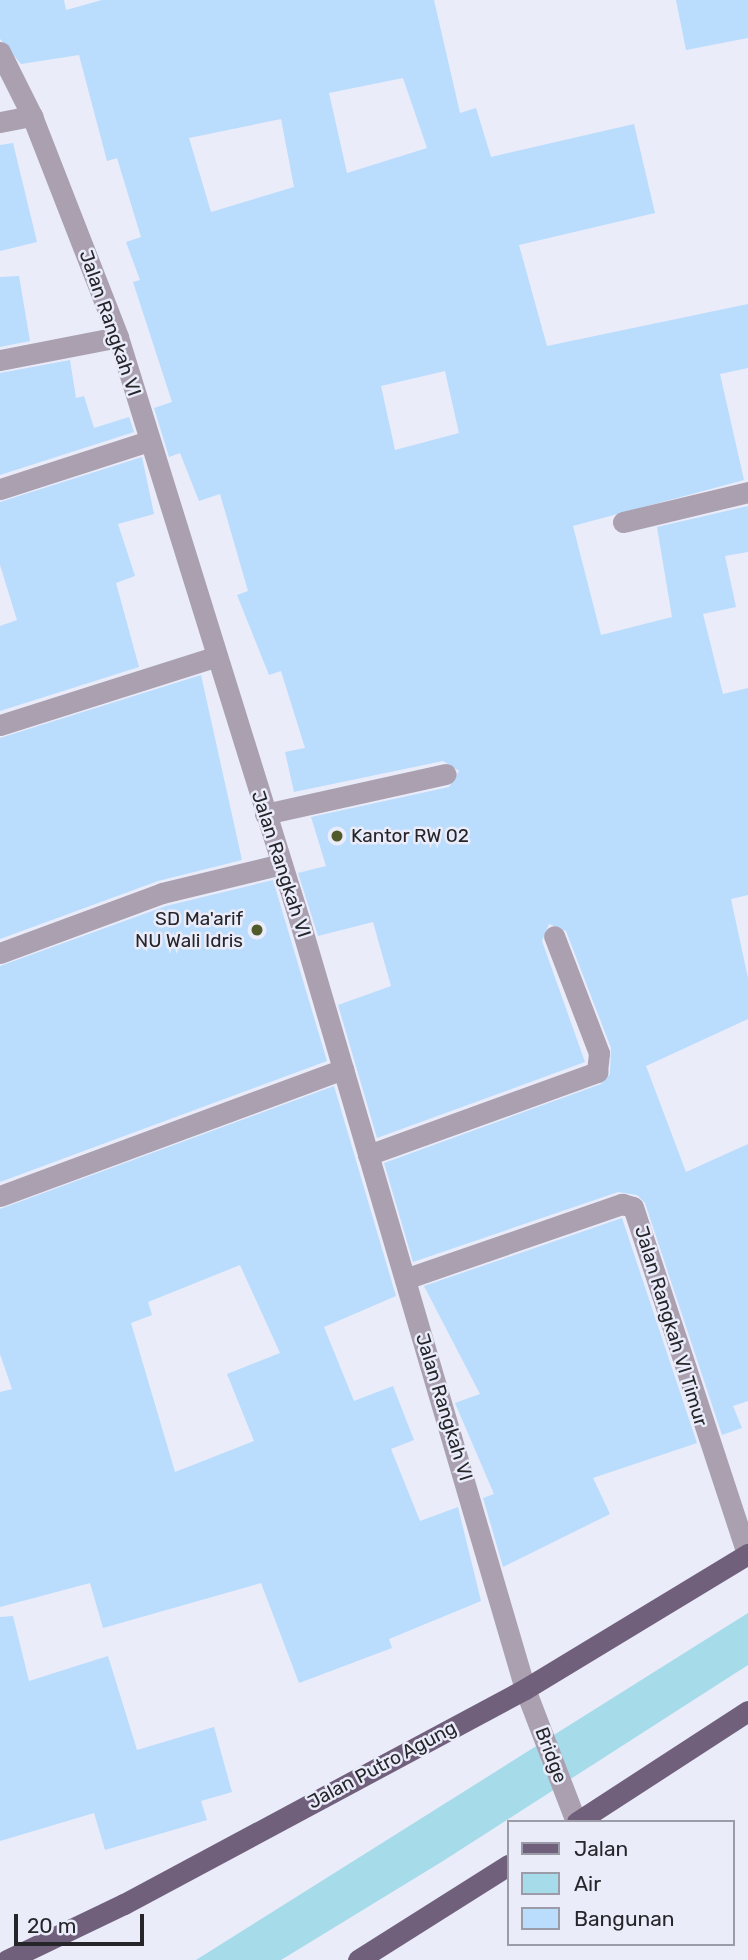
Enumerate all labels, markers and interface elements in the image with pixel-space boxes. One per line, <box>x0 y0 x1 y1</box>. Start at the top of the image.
street label: Jalan Rangkah VI <box>74 247 146 399</box>
street label: Jalan Rangkah VI <box>246 787 316 941</box>
place label: Kantor RW 02 <box>351 825 470 847</box>
marker: Kantor RW 02 <box>329 828 345 844</box>
place label: SD Ma'arif NU Wali Idris <box>135 908 243 952</box>
marker: SD Ma'arif NU Wali Idris <box>249 922 265 938</box>
street label: Jalan Rangkah VI Timur <box>630 1223 712 1429</box>
street label: Jalan Rangkah VI <box>411 1330 477 1484</box>
street label: Jalan Putro Agung <box>304 1716 460 1814</box>
street label: Bridge <box>530 1724 572 1786</box>
legend <box>506 1820 734 1946</box>
text: Jalan <box>574 1836 628 1861</box>
text: Air <box>574 1871 601 1896</box>
scale bar <box>18 1900 147 1944</box>
text: Bangunan <box>574 1906 675 1931</box>
text: 20 m <box>27 1913 76 1938</box>

